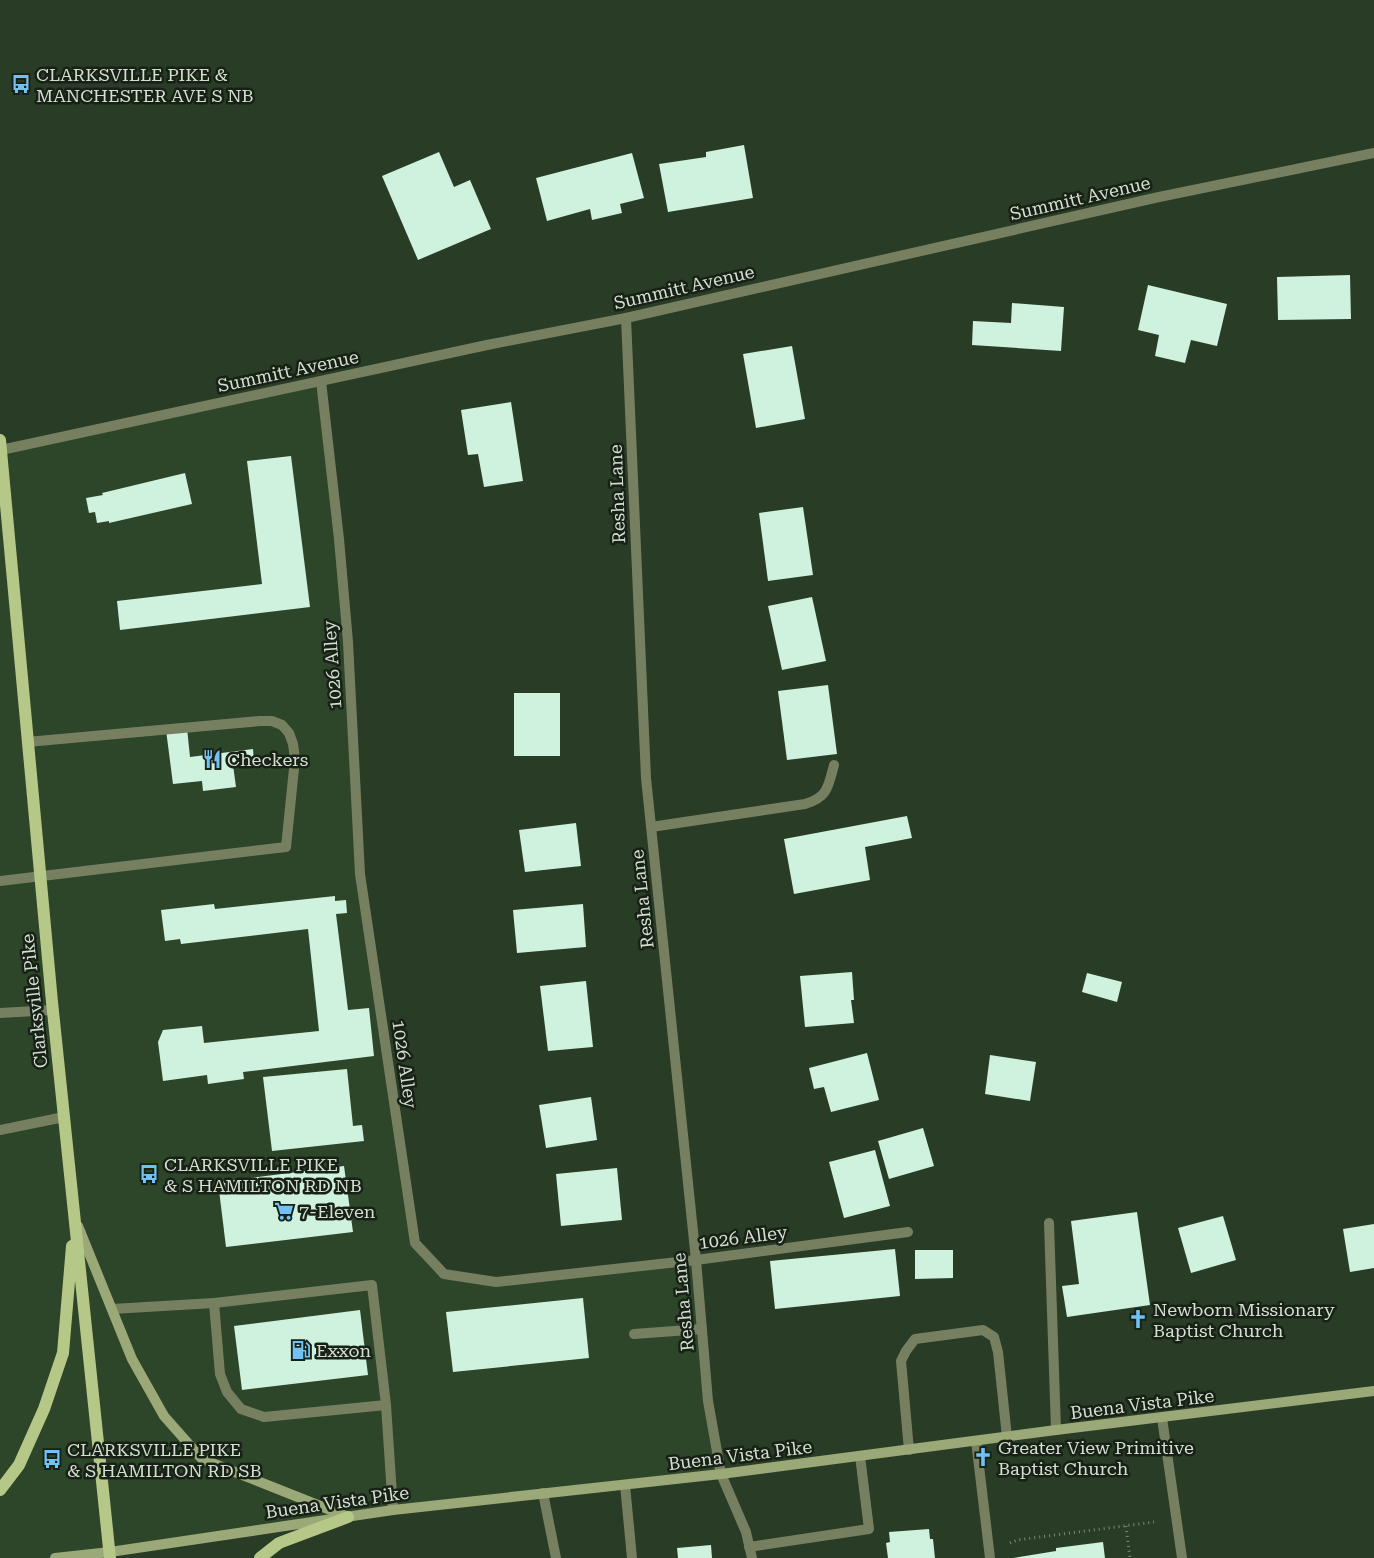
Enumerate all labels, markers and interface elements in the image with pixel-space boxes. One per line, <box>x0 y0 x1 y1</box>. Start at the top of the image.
place label: CLARKSVILLE PIKE & MANCHESTER AVE S NB <box>36 64 254 106</box>
bus stop icon: CLARKSVILLE PIKE & MANCHESTER AVE S NB <box>10 73 32 95</box>
street label: Summitt Avenue <box>1008 172 1152 224</box>
street label: Summitt Avenue <box>612 261 756 313</box>
street label: Summitt Avenue <box>216 346 361 396</box>
street label: Resha Lane <box>605 444 629 544</box>
street label: 1026 Alley <box>318 619 346 710</box>
restaurant icon: Checkers <box>201 748 223 770</box>
place label: Checkers <box>227 749 308 770</box>
street label: Resha Lane <box>626 848 658 949</box>
street label: Clarksville Pike <box>16 933 52 1069</box>
street label: 1026 Alley <box>388 1018 422 1110</box>
place label: CLARKSVILLE PIKE & S HAMILTON RD NB <box>164 1154 362 1196</box>
bus stop icon: CLARKSVILLE PIKE & S HAMILTON RD NB <box>138 1163 160 1185</box>
supermarket icon: 7-Eleven <box>273 1200 295 1222</box>
place label: 7-Eleven <box>299 1201 376 1222</box>
street label: 1026 Alley <box>697 1221 789 1253</box>
street label: Resha Lane <box>668 1252 698 1352</box>
place label: Newborn Missionary Baptist Church <box>1153 1299 1335 1341</box>
church icon: Newborn Missionary Baptist Church <box>1127 1308 1149 1330</box>
fuel station icon: Exxon <box>290 1339 312 1361</box>
place label: Exxon <box>316 1340 372 1361</box>
street label: Buena Vista Pike <box>1069 1385 1215 1423</box>
street label: Buena Vista Pike <box>667 1436 813 1474</box>
place label: Greater View Primitive Baptist Church <box>998 1437 1194 1479</box>
place label: CLARKSVILLE PIKE & S HAMILTON RD SB <box>67 1439 262 1481</box>
church icon: Greater View Primitive Baptist Church <box>972 1446 994 1468</box>
bus stop icon: CLARKSVILLE PIKE & S HAMILTON RD SB <box>41 1448 63 1470</box>
street label: Buena Vista Pike <box>264 1482 410 1522</box>

